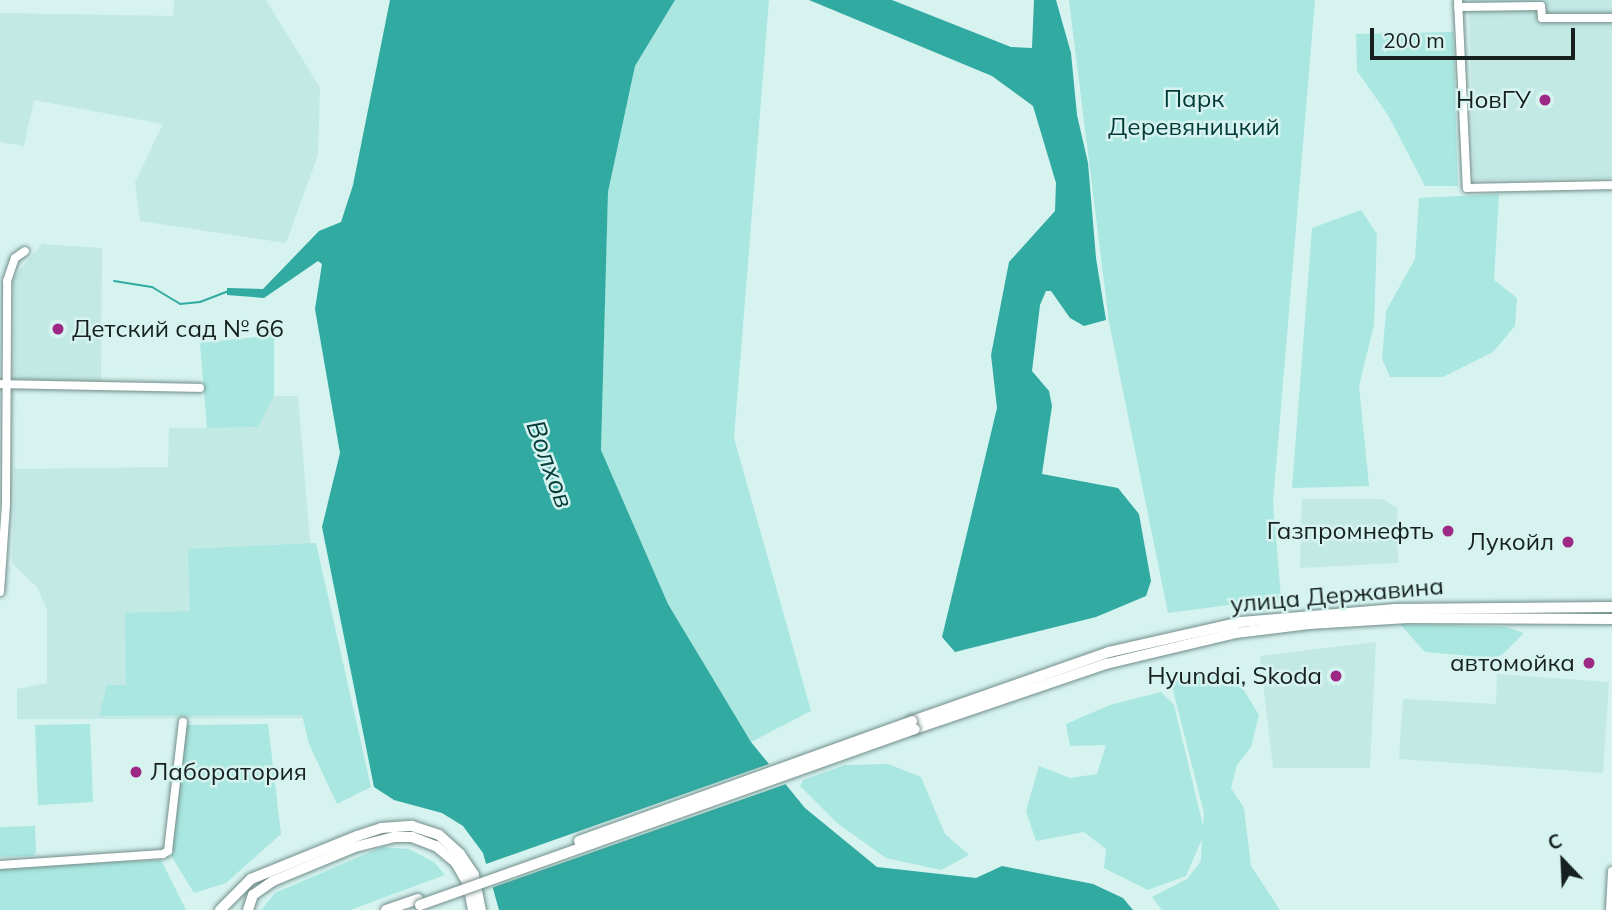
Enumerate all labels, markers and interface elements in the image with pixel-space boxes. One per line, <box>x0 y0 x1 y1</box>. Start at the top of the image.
scale bar <box>1374 14 1579 58</box>
text: 200 m <box>1383 27 1445 53</box>
park label: Парк Деревяницкий <box>1108 85 1280 141</box>
place label: НовГУ <box>1456 86 1531 114</box>
marker: НовГУ <box>1537 92 1553 108</box>
place label: Детский сад № 66 <box>72 315 284 343</box>
marker: Детский сад № 66 <box>50 321 66 337</box>
water label: Волхов <box>520 416 580 512</box>
place label: Газпромнефть <box>1267 517 1434 545</box>
marker: Газпромнефть <box>1440 523 1456 539</box>
place label: Лукойл <box>1468 528 1554 556</box>
marker: Лукойл <box>1560 534 1576 550</box>
street label: улица Державина <box>1229 571 1445 619</box>
place label: автомойка <box>1450 649 1575 677</box>
marker: автомойка <box>1581 655 1597 671</box>
place label: Hyundai, Skoda <box>1147 662 1322 690</box>
marker: Hyundai, Skoda <box>1328 668 1344 684</box>
place label: Лаборатория <box>150 758 307 786</box>
marker: Лаборатория <box>128 764 144 780</box>
north arrow <box>1528 826 1598 896</box>
text: С <box>1544 828 1565 855</box>

